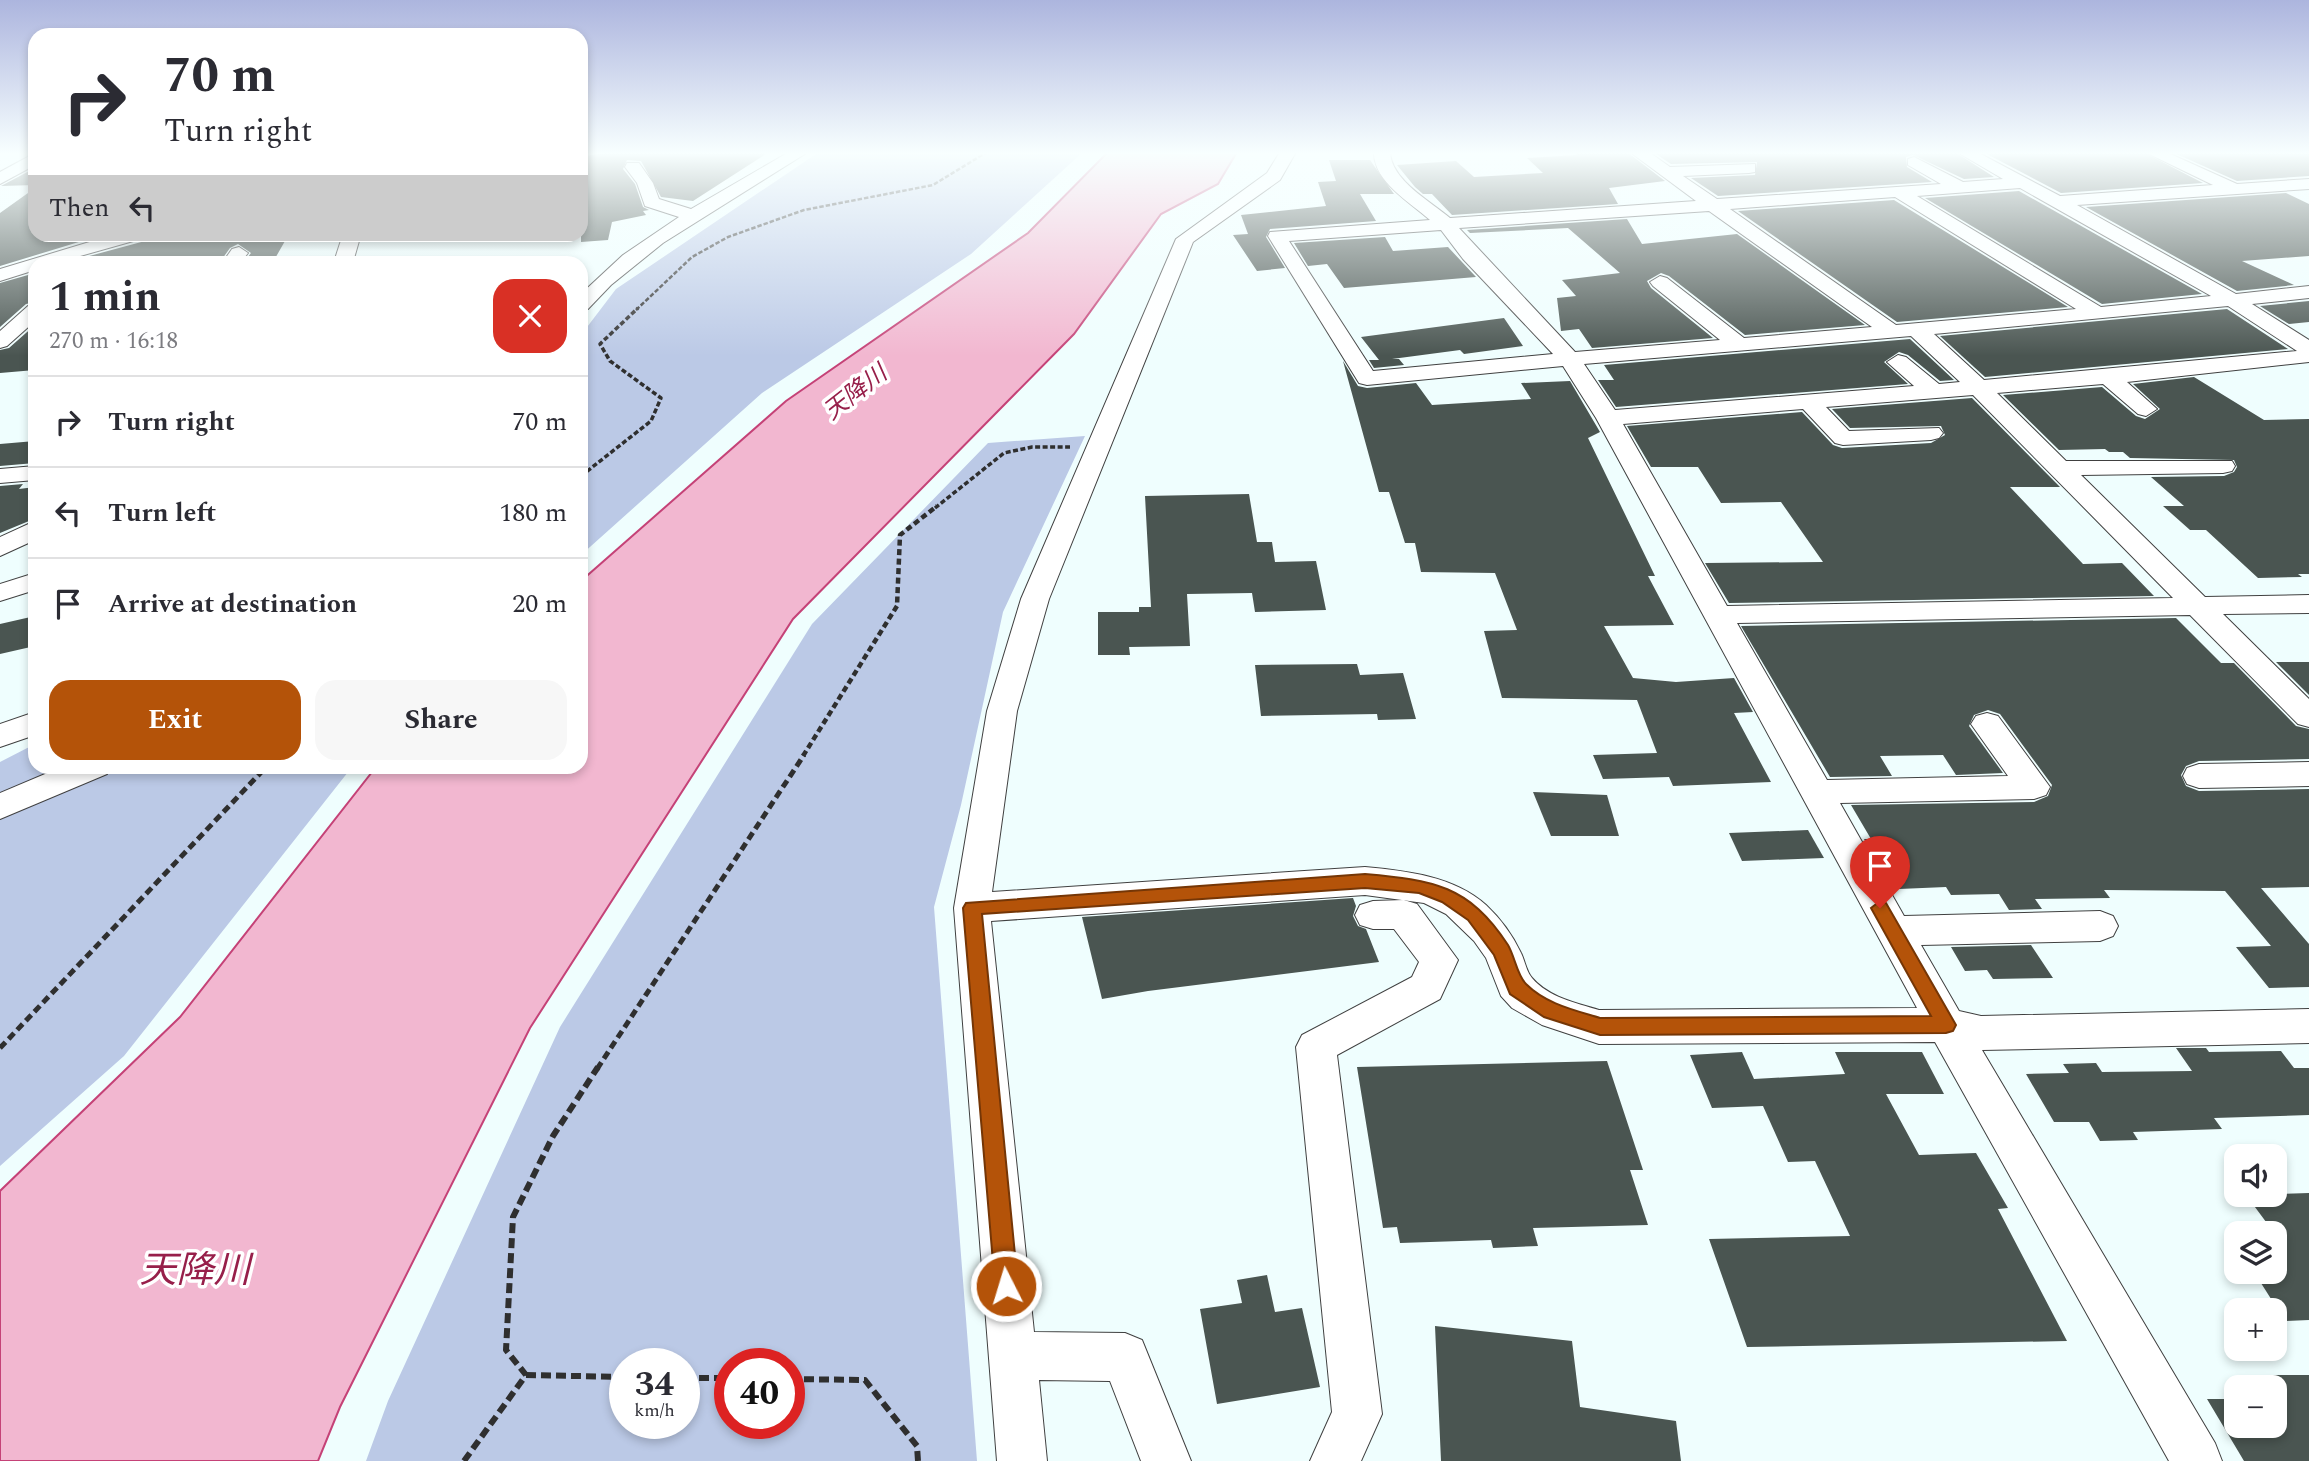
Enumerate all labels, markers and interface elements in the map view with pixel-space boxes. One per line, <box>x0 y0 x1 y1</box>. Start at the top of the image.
text: 70 m <box>164 39 275 114</box>
icon: right <box>49 56 140 147</box>
text: Turn right <box>164 107 312 156</box>
text: Then <box>49 188 109 228</box>
icon: left <box>123 189 161 227</box>
text: 1 min <box>49 266 161 329</box>
button: close <box>493 279 567 353</box>
text: 270 m · 16:18 <box>49 324 178 359</box>
water label: 天降川 <box>816 355 897 429</box>
text: Turn right <box>108 402 235 442</box>
text: 70 m <box>512 402 567 442</box>
icon: right <box>49 403 87 441</box>
text: Turn left <box>108 493 216 533</box>
text: 180 m <box>499 493 567 533</box>
icon: left <box>49 494 87 532</box>
text: Arrive at destination <box>108 584 357 624</box>
text: 20 m <box>512 584 567 624</box>
icon: arrive <box>49 585 87 623</box>
button: Exit <box>49 680 301 760</box>
button: Share <box>315 680 567 760</box>
pin <box>1850 836 1910 908</box>
icon: arrive <box>1861 847 1899 885</box>
map controls <box>2224 1144 2287 1438</box>
button: sound <box>2224 1144 2287 1207</box>
button: layers <box>2224 1221 2287 1284</box>
water label: 天降川 <box>140 1243 254 1299</box>
position arrow <box>969 1249 1043 1323</box>
button: + <box>2224 1298 2287 1361</box>
speed limit sign: 40 <box>714 1348 805 1439</box>
text: 34 <box>635 1358 674 1411</box>
button: − <box>2224 1375 2287 1438</box>
text: km/h <box>634 1397 675 1424</box>

